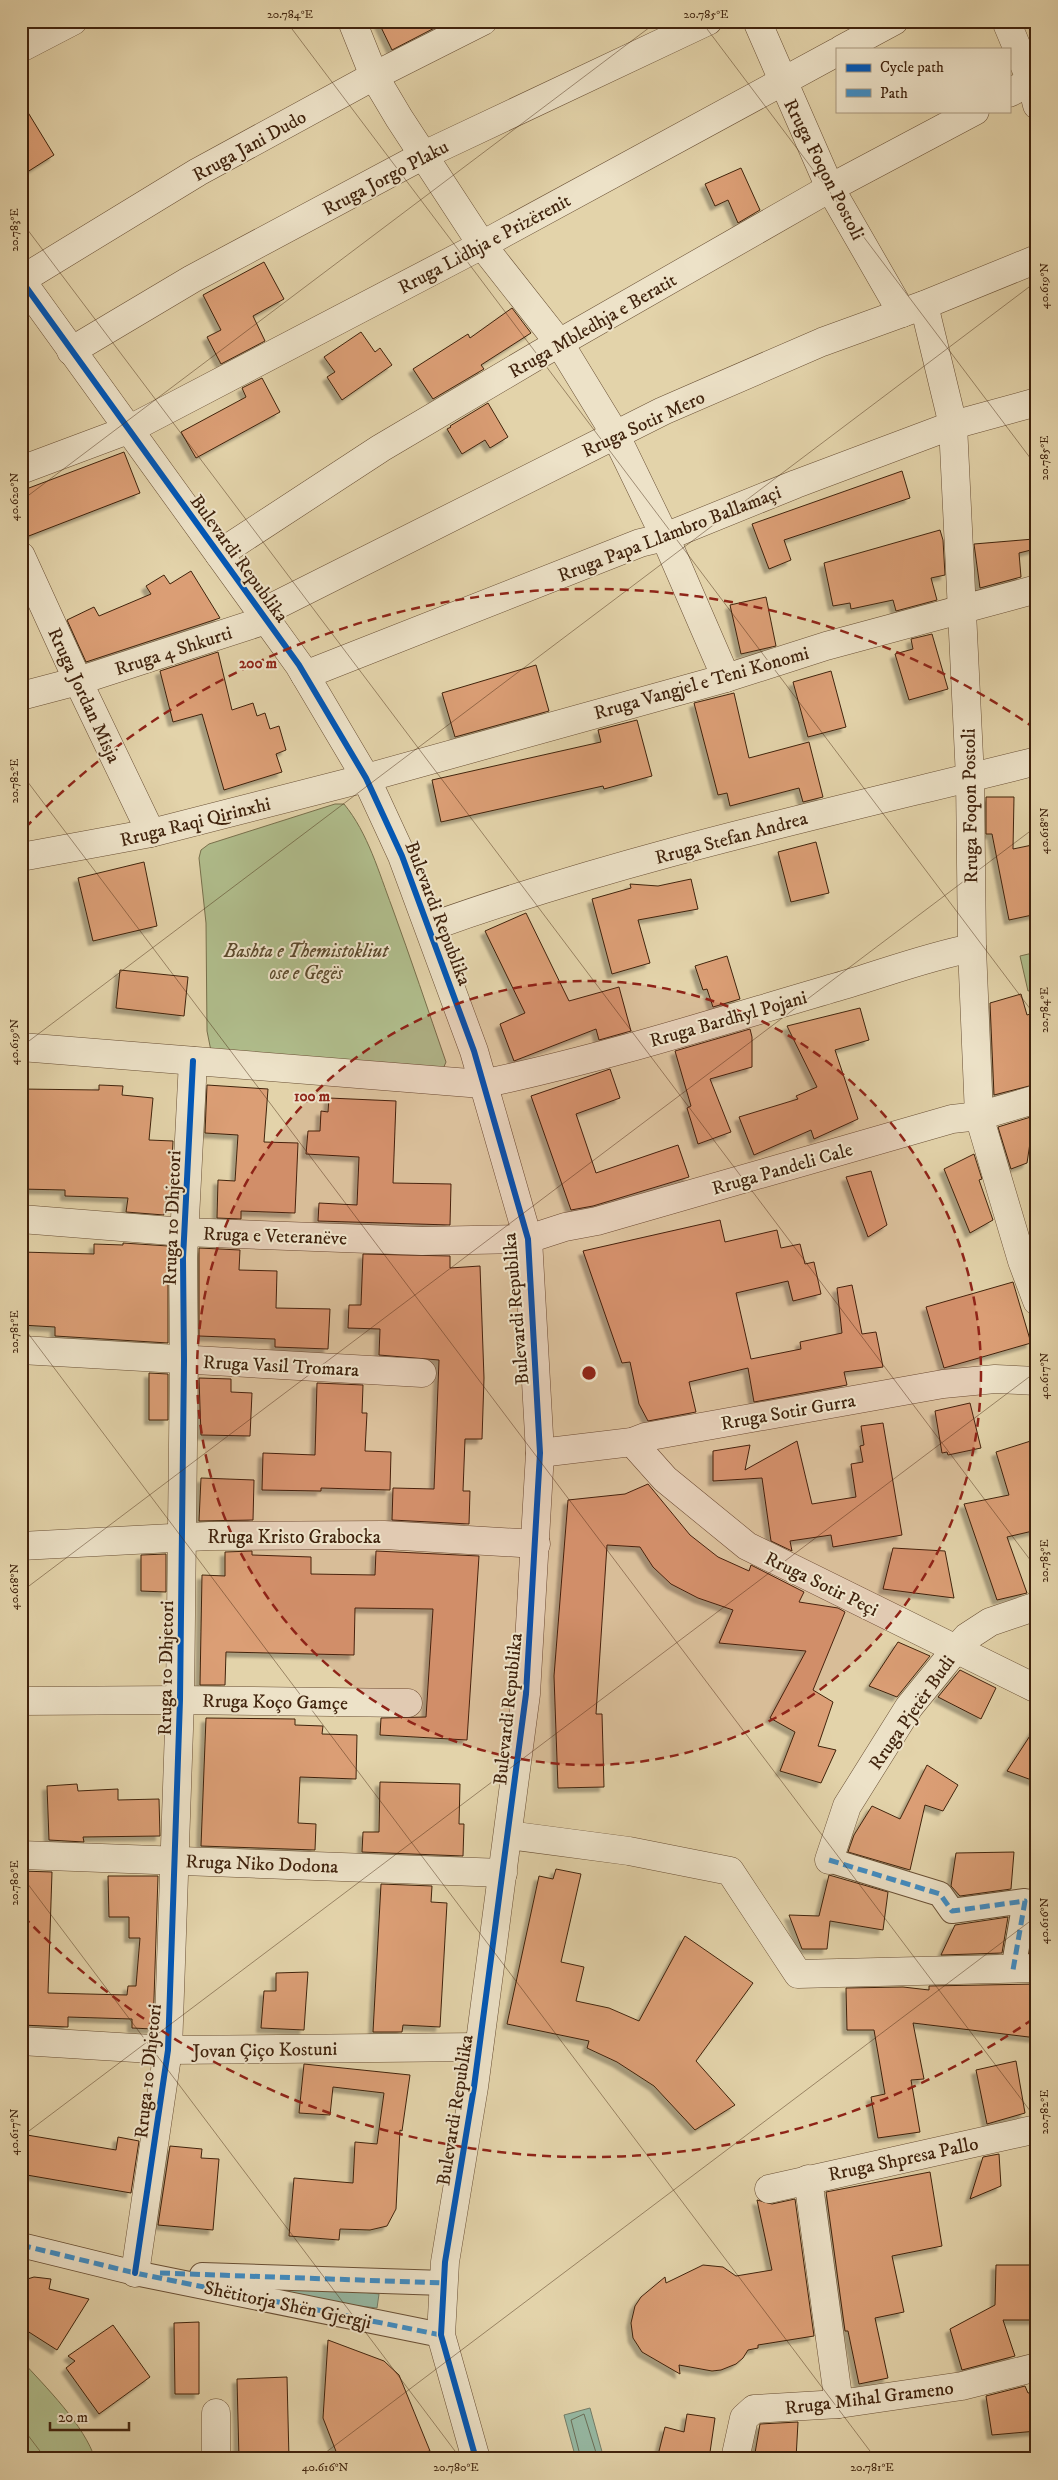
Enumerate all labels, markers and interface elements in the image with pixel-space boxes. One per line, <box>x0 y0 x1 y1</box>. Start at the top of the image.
text: 20.784°E <box>267 7 314 22</box>
text: 20.785°E <box>683 7 729 22</box>
legend <box>836 48 1010 112</box>
text: Cycle path <box>880 58 944 77</box>
text: Path <box>880 84 908 103</box>
street label: Rruga Foqon Postoli <box>777 95 869 245</box>
street label: Rruga Jani Dudo <box>189 106 311 187</box>
street label: Rruga Jorgo Plaku <box>319 135 453 221</box>
street label: Rruga Lidhja e Prizërenit <box>395 189 575 300</box>
text: 20.783°E <box>7 208 22 252</box>
text: 40.619°N <box>1037 263 1052 309</box>
street label: Rruga Mbledhja e Beratit <box>505 269 681 384</box>
street label: Rruga Sotir Mero <box>579 386 709 463</box>
text: 20.785°E <box>1037 435 1052 481</box>
text: 40.620°N <box>7 473 22 521</box>
street label: Rruga Papa Llambro Ballamaçi <box>555 481 784 588</box>
street label: Bulevardi Republika <box>185 490 293 627</box>
street label: Rruga 4 Shkurti <box>112 622 235 681</box>
street label: Rruga Jordan Misja <box>42 624 125 767</box>
street label: Rruga Vangjel e Teni Konomi <box>591 642 812 725</box>
text: 200 m <box>239 654 278 673</box>
street label: Rruga Foqon Postoli <box>958 728 984 884</box>
text: 20.782°E <box>7 758 22 804</box>
street label: Rruga Raqi Qirinxhi <box>118 793 273 853</box>
street label: Rruga Stefan Andrea <box>653 807 810 870</box>
text: 40.618°N <box>1037 808 1052 854</box>
street label: Bulevardi Republika <box>400 838 476 989</box>
park label: Bashta e Themistokliut ose e Gegës <box>223 940 389 985</box>
street label: Rruga Bardhyl Pojani <box>647 986 810 1053</box>
text: 20.784°E <box>1037 986 1052 1033</box>
text: 40.619°N <box>7 1019 22 1065</box>
text: 100 m <box>294 1087 331 1106</box>
street label: Rruga Pandeli Cale <box>709 1138 856 1201</box>
street label: Rruga 10 Dhjetori <box>159 1150 186 1286</box>
street label: Rruga e Veteranëve <box>203 1222 347 1251</box>
street label: Bulevardi Republika <box>498 1232 535 1386</box>
text: 20.781°E <box>7 1310 22 1354</box>
street label: Rruga Vasil Tromara <box>202 1351 360 1382</box>
text: 40.617°N <box>1037 1352 1052 1399</box>
centre of rings <box>580 1364 598 1382</box>
street label: Rruga Sotir Gurra <box>719 1389 857 1436</box>
street label: Rruga Kristo Grabocka <box>207 1526 381 1549</box>
text: 20.783°E <box>1037 1539 1052 1583</box>
street label: Rruga Sotir Peçi <box>761 1547 882 1622</box>
text: 40.618°N <box>7 1564 22 1610</box>
street label: Rruga 10 Dhjetori <box>154 1600 179 1736</box>
street label: Bulevardi Republika <box>489 1632 528 1786</box>
street label: Rruga Pjetër Budi <box>864 1651 960 1775</box>
street label: Rruga Koço Gamçe <box>202 1690 348 1715</box>
street label: Rruga Niko Dodona <box>185 1850 339 1879</box>
text: 20.780°E <box>7 1860 22 1906</box>
text: 40.616°N <box>1037 1898 1052 1944</box>
street label: Rruga 10 Dhjetori <box>130 2003 167 2140</box>
street label: Bulevardi Republika <box>432 2033 479 2187</box>
street label: Jovan Çiço Kostuni <box>191 2038 338 2063</box>
text: 20.782°E <box>1037 2089 1052 2135</box>
text: 40.617°N <box>7 2108 22 2155</box>
street label: Rruga Shpresa Pallo <box>826 2132 980 2187</box>
street label: Shëtitorja Shën Gjergji <box>202 2276 374 2334</box>
street label: Rruga Mihal Grameno <box>783 2377 955 2420</box>
scale bar <box>50 2400 129 2432</box>
text: 20 m <box>58 2408 88 2427</box>
text: 40.616°N <box>302 2460 348 2475</box>
text: 20.780°E <box>433 2460 479 2475</box>
text: 20.781°E <box>850 2460 894 2475</box>

